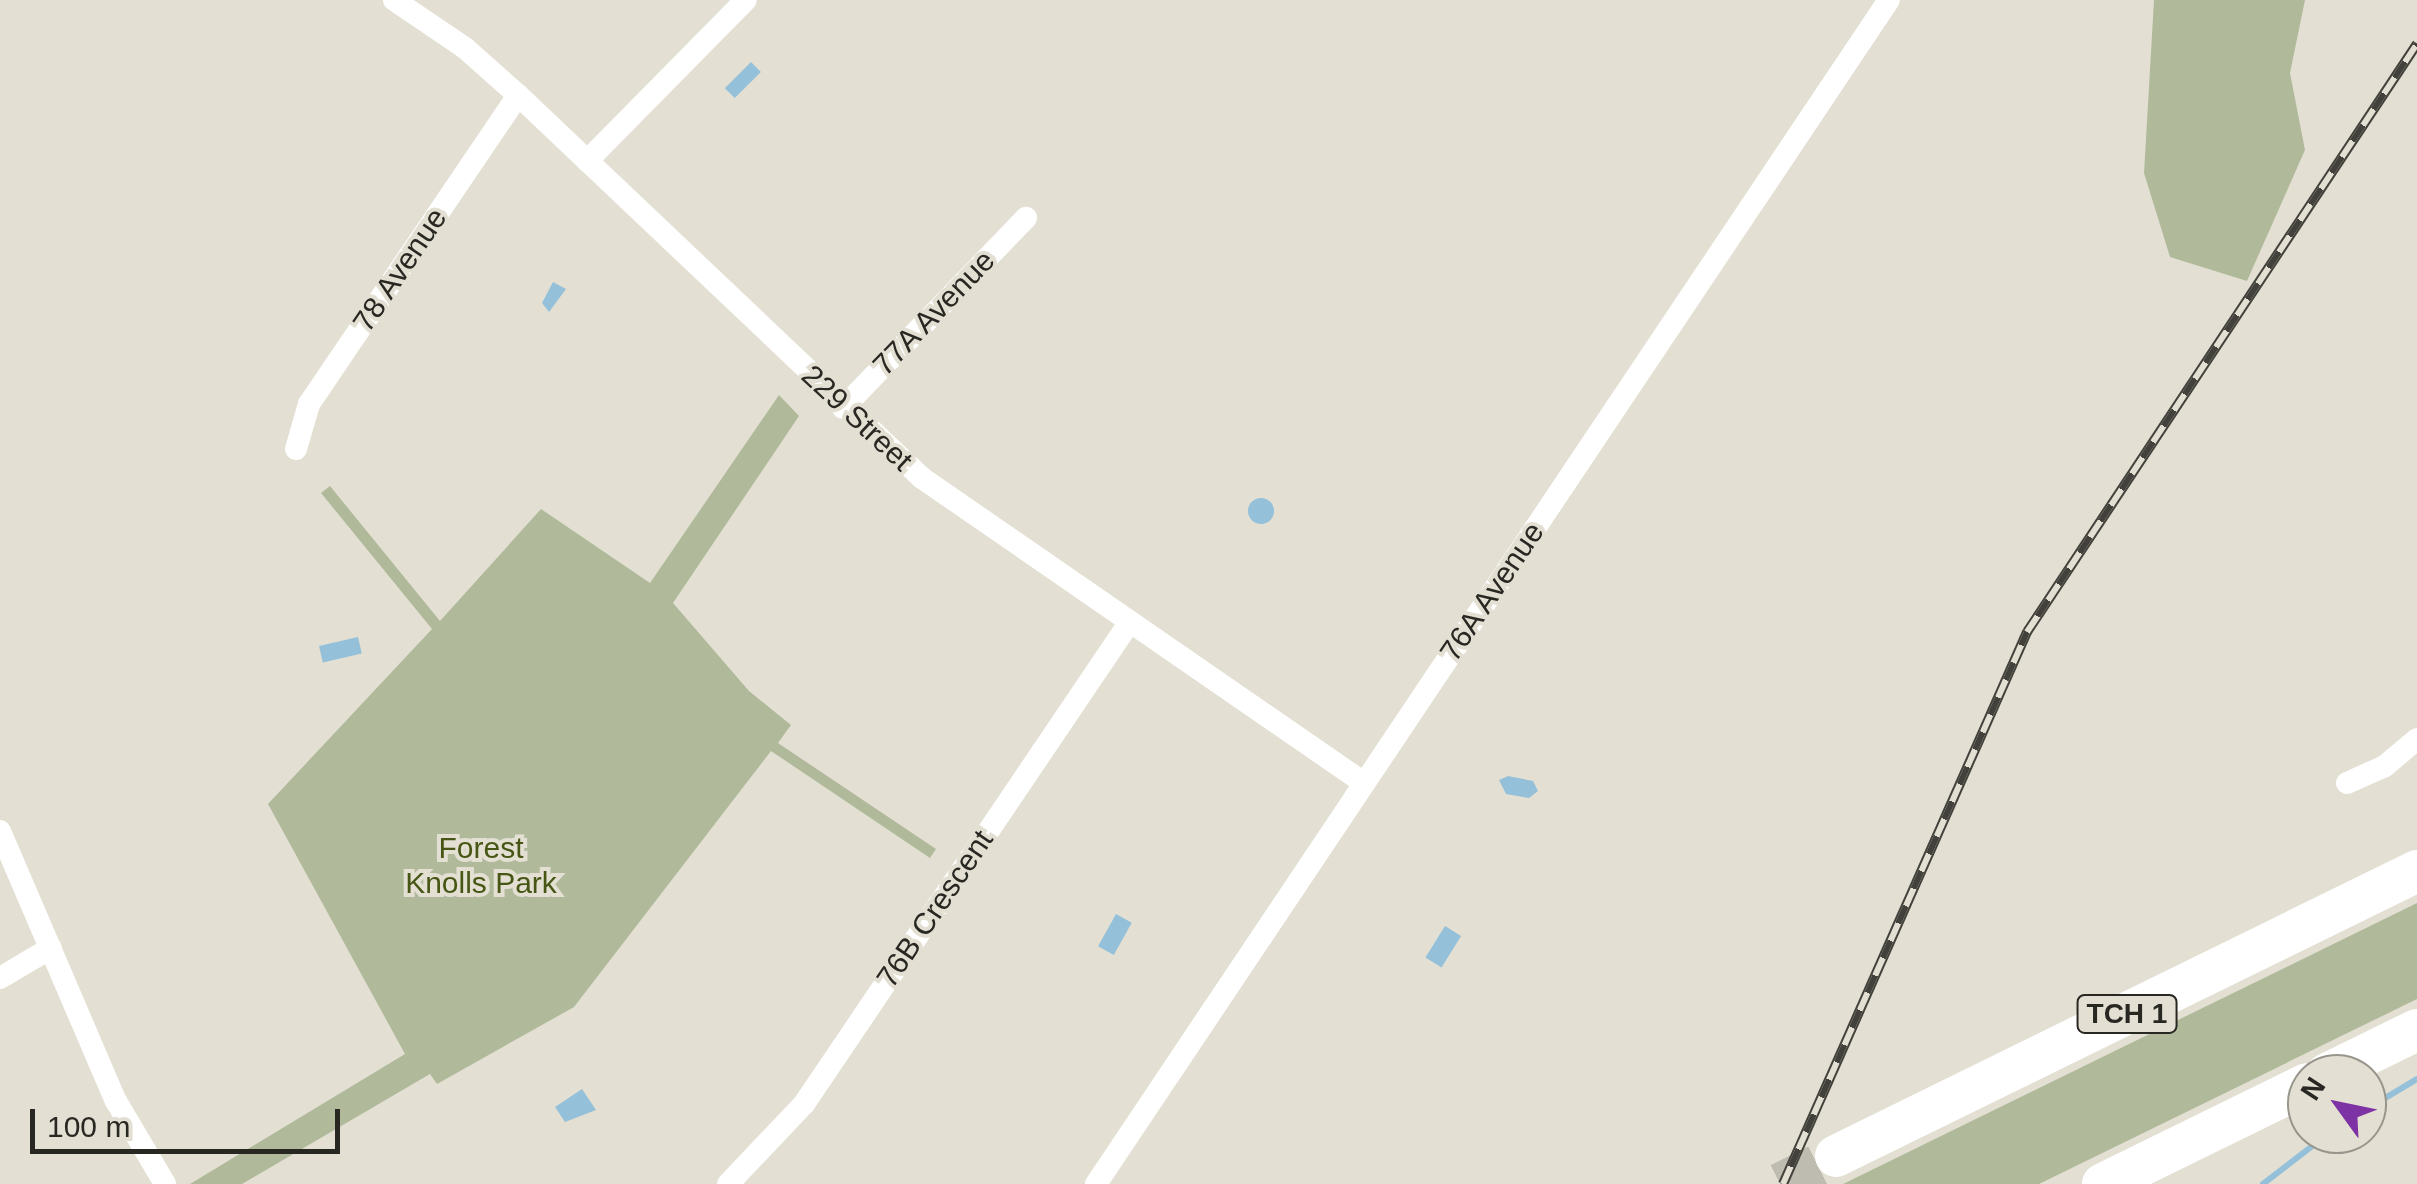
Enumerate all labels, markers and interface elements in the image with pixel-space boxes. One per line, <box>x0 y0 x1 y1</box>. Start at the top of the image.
street label: 78 Avenue <box>345 201 455 339</box>
street label: 77A Avenue <box>864 242 1004 384</box>
street label: 229 Street <box>794 358 920 478</box>
street label: 76A Avenue <box>1432 514 1552 670</box>
street label: 76B Crescent <box>869 824 1001 994</box>
park label: Forest Knolls Park <box>405 830 557 900</box>
road number: TCH 1 <box>2074 991 2180 1037</box>
north arrow <box>2287 1054 2387 1154</box>
text: N <box>2295 1072 2332 1105</box>
scale bar <box>35 1089 345 1151</box>
text: 100 m <box>47 1110 130 1143</box>

